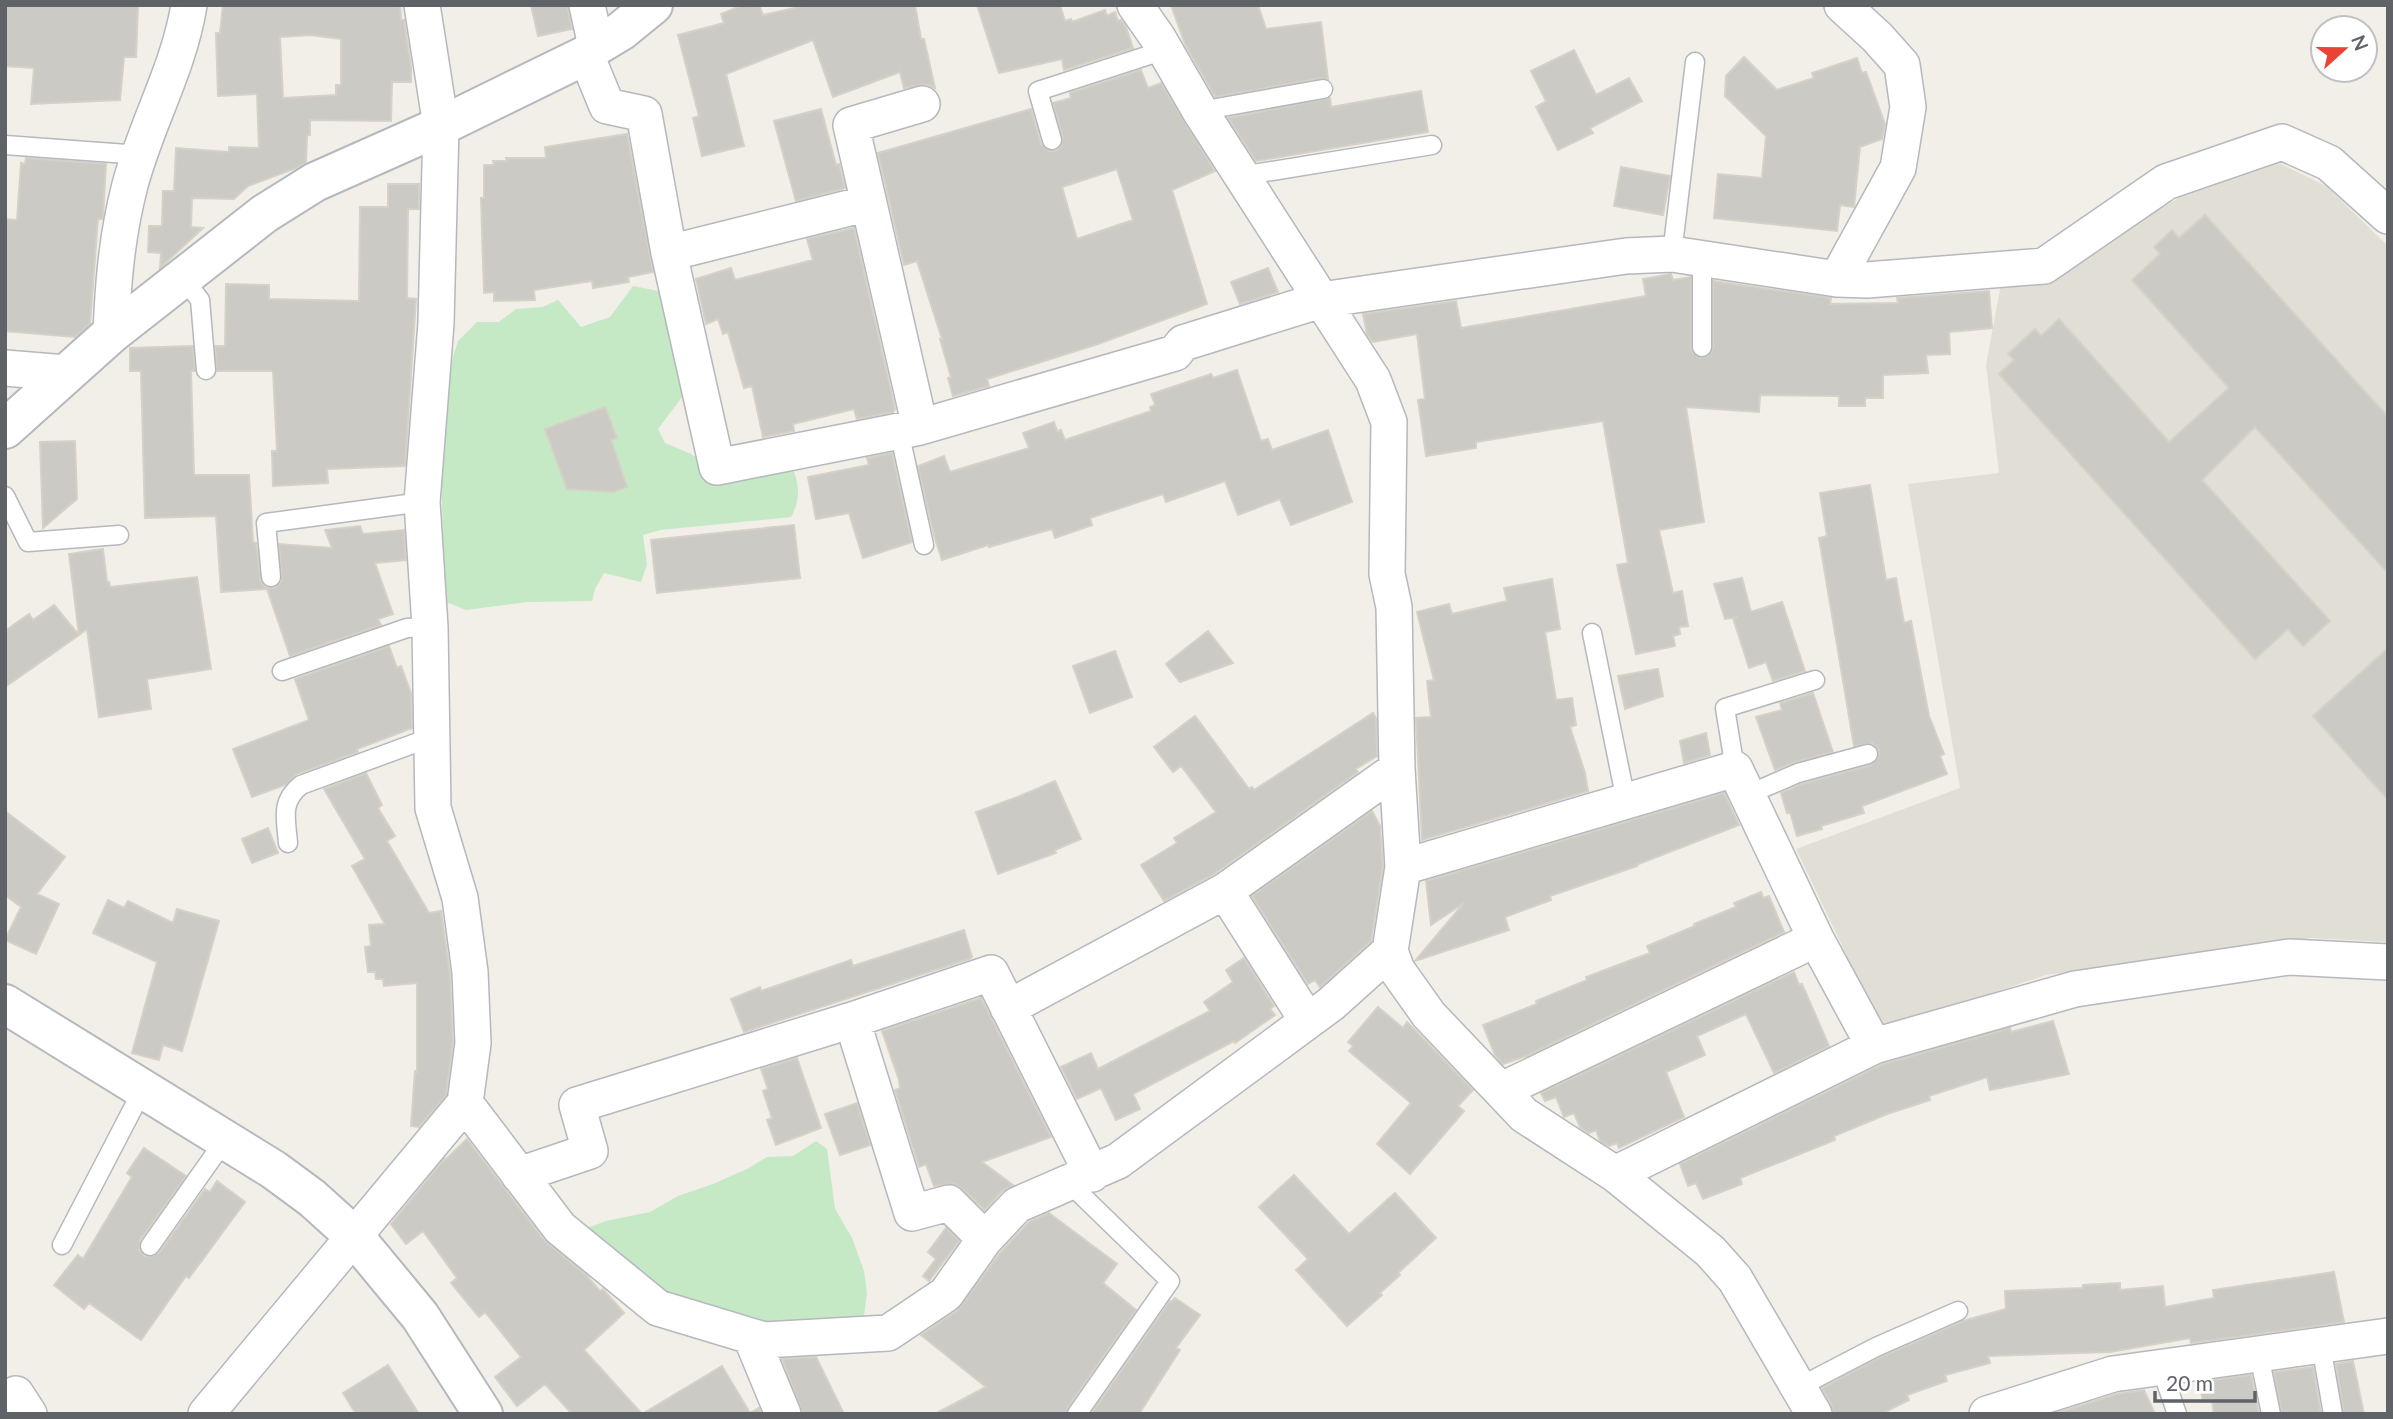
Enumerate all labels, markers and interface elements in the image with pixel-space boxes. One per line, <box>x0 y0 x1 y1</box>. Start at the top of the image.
north arrow <box>2309 14 2379 84</box>
text: N <box>2347 32 2374 54</box>
scale bar <box>2155 1360 2255 1404</box>
text: 20 m <box>2166 1370 2213 1395</box>

